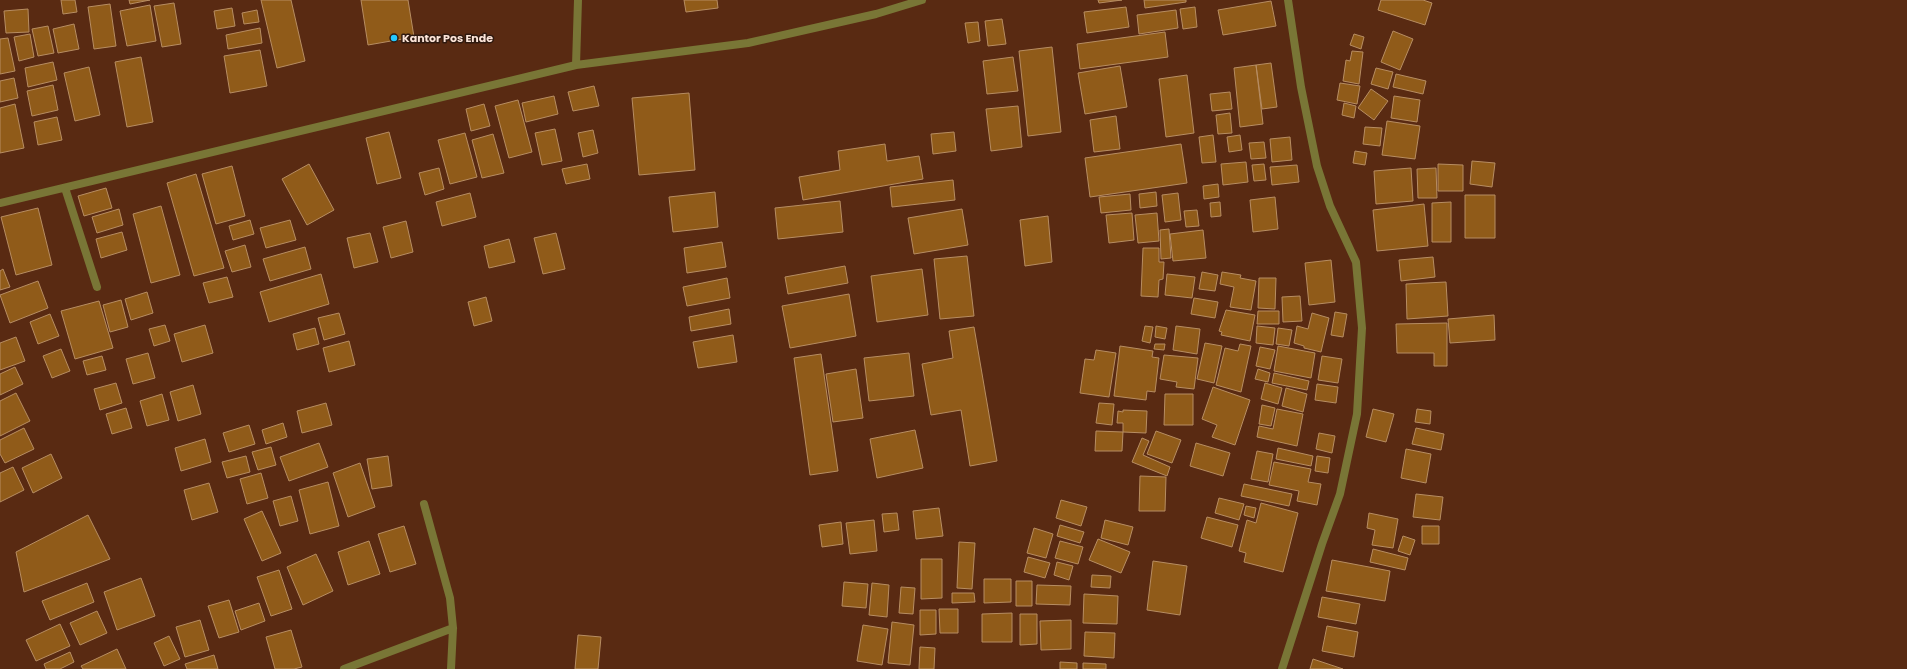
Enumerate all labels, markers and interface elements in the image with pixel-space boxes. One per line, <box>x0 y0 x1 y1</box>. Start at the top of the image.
place label: Kantor Pos Ende <box>402 30 493 46</box>
marker: Kantor Pos Ende <box>389 33 399 43</box>

